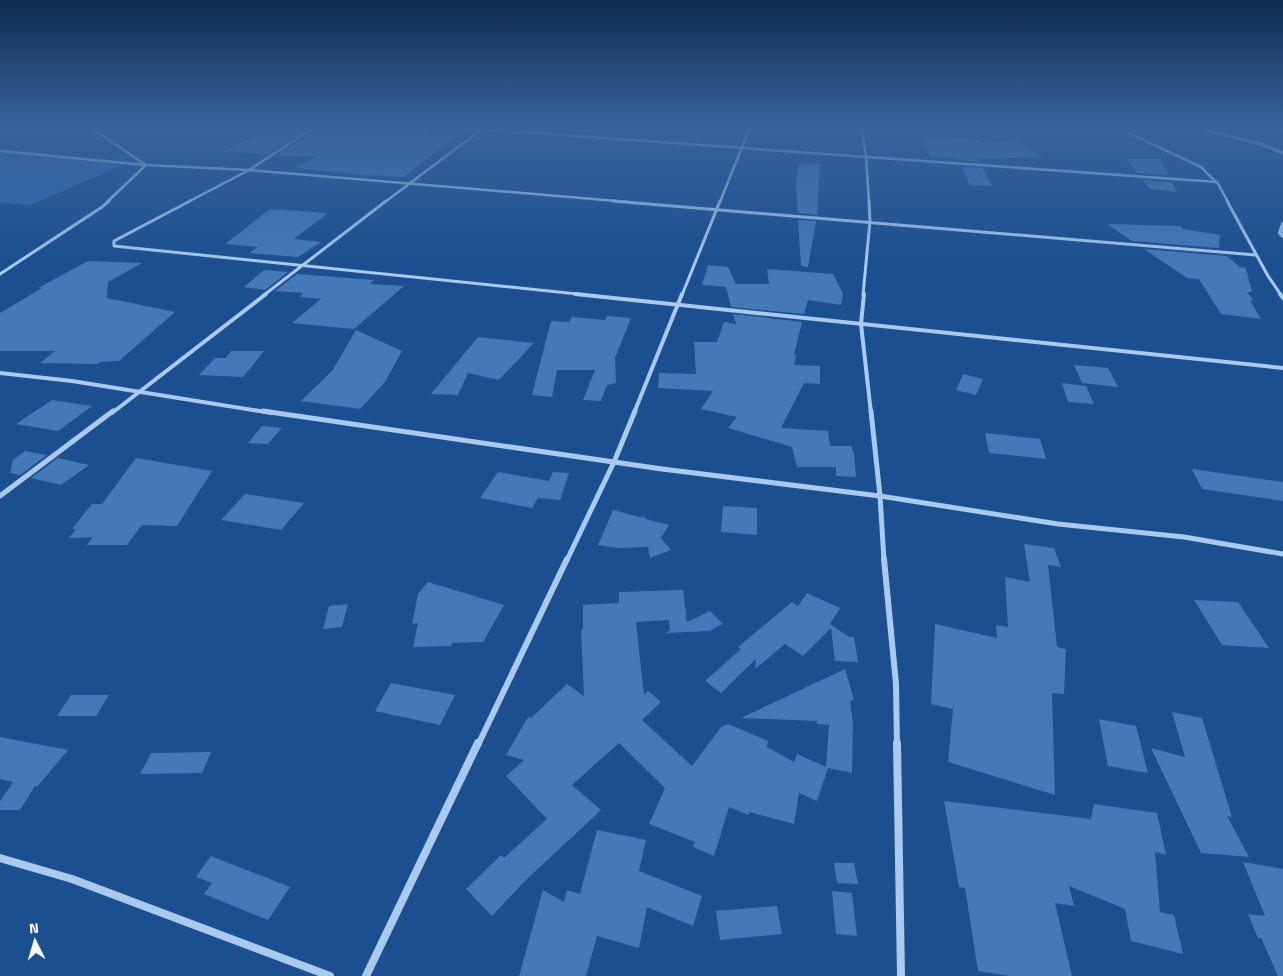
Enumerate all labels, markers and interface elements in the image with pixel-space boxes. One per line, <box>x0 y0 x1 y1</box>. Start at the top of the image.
north arrow <box>10 916 60 966</box>
text: N <box>28 917 40 938</box>

